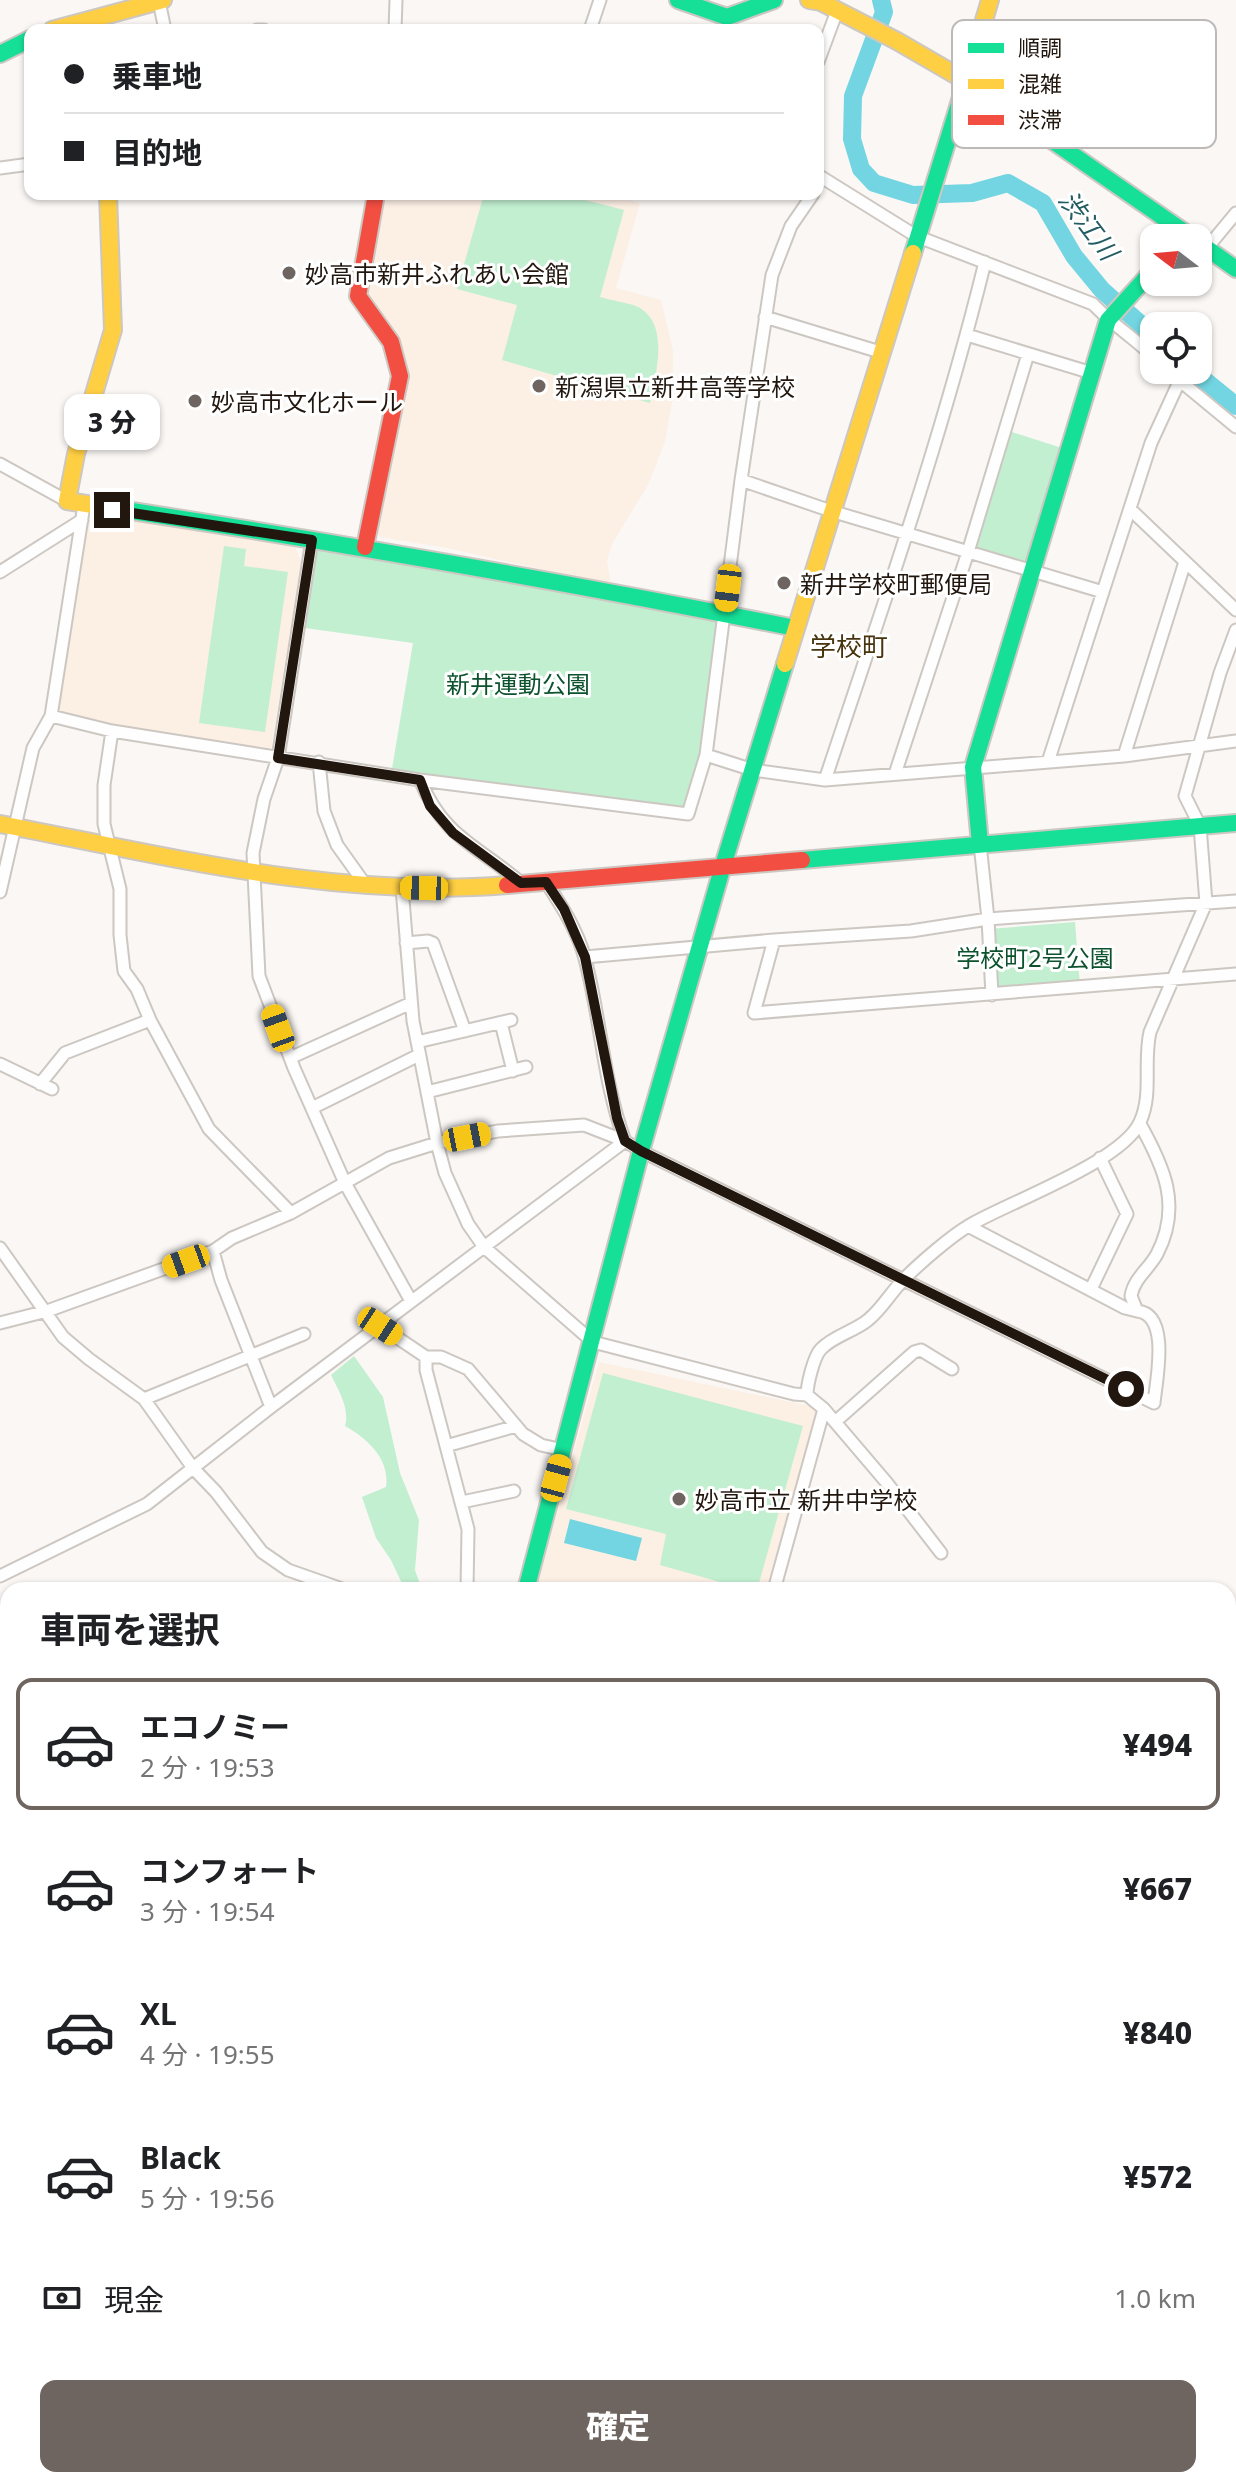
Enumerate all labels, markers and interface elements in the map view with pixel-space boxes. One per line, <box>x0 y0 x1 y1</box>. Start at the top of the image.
legend <box>952 20 1216 148</box>
text: 順調 <box>1018 32 1062 62</box>
text: 乗車地 <box>112 55 202 96</box>
text: 混雑 <box>1018 68 1062 98</box>
text: 渋滞 <box>1018 104 1062 134</box>
text: 目的地 <box>112 132 202 173</box>
water label: 渋江川 <box>1051 183 1129 269</box>
north arrow <box>1140 224 1212 296</box>
map controls <box>1140 224 1212 384</box>
place label: 妙高市新井ふれあい会館 <box>305 257 569 290</box>
marker: 妙高市新井ふれあい会館 <box>280 264 298 282</box>
button: locate <box>1140 312 1212 384</box>
place label: 新潟県立新井高等学校 <box>555 370 795 403</box>
marker: 新潟県立新井高等学校 <box>530 377 548 395</box>
place label: 妙高市文化ホール <box>211 385 403 418</box>
marker: 妙高市文化ホール <box>186 392 204 410</box>
callout: 3 分 <box>64 394 160 450</box>
text: 3 分 <box>88 404 136 440</box>
route end <box>94 492 130 528</box>
car <box>713 563 743 613</box>
place label: 新井学校町郵便局 <box>800 567 992 600</box>
marker: 新井学校町郵便局 <box>775 574 793 592</box>
district label: 学校町 <box>810 628 888 664</box>
park label: 新井運動公園 <box>446 667 590 700</box>
car <box>400 876 448 900</box>
park label: 学校町2号公園 <box>956 941 1114 974</box>
car <box>259 1001 297 1055</box>
car <box>441 1121 493 1153</box>
car <box>159 1242 213 1280</box>
car <box>353 1303 407 1349</box>
route start <box>1108 1371 1144 1407</box>
car <box>538 1452 574 1504</box>
place label: 妙高市立 新井中学校 <box>695 1483 917 1516</box>
marker: 妙高市立 新井中学校 <box>670 1490 688 1508</box>
text: 車両を選択 <box>40 1605 220 1654</box>
text: エコノミー <box>140 1706 290 1747</box>
icon: car <box>44 1708 116 1780</box>
text: ¥494 <box>1123 1724 1192 1765</box>
text: 2 分 · 19:53 <box>140 1749 275 1785</box>
text: コンフォート <box>140 1850 319 1891</box>
icon: car <box>44 1852 116 1924</box>
text: ¥667 <box>1123 1868 1192 1909</box>
text: 3 分 · 19:54 <box>140 1893 275 1929</box>
text: XL <box>140 1993 177 2034</box>
icon: car <box>44 1996 116 2068</box>
text: ¥840 <box>1123 2012 1192 2053</box>
text: 4 分 · 19:55 <box>140 2036 275 2072</box>
text: Black <box>140 2137 221 2178</box>
icon: car <box>44 2140 116 2212</box>
text: ¥572 <box>1123 2156 1192 2197</box>
text: 5 分 · 19:56 <box>140 2180 275 2216</box>
icon: cash <box>40 2276 84 2320</box>
text: 現金 <box>104 2279 164 2320</box>
text: 1.0 km <box>1114 2280 1196 2316</box>
button: 確定 <box>40 2380 1196 2472</box>

